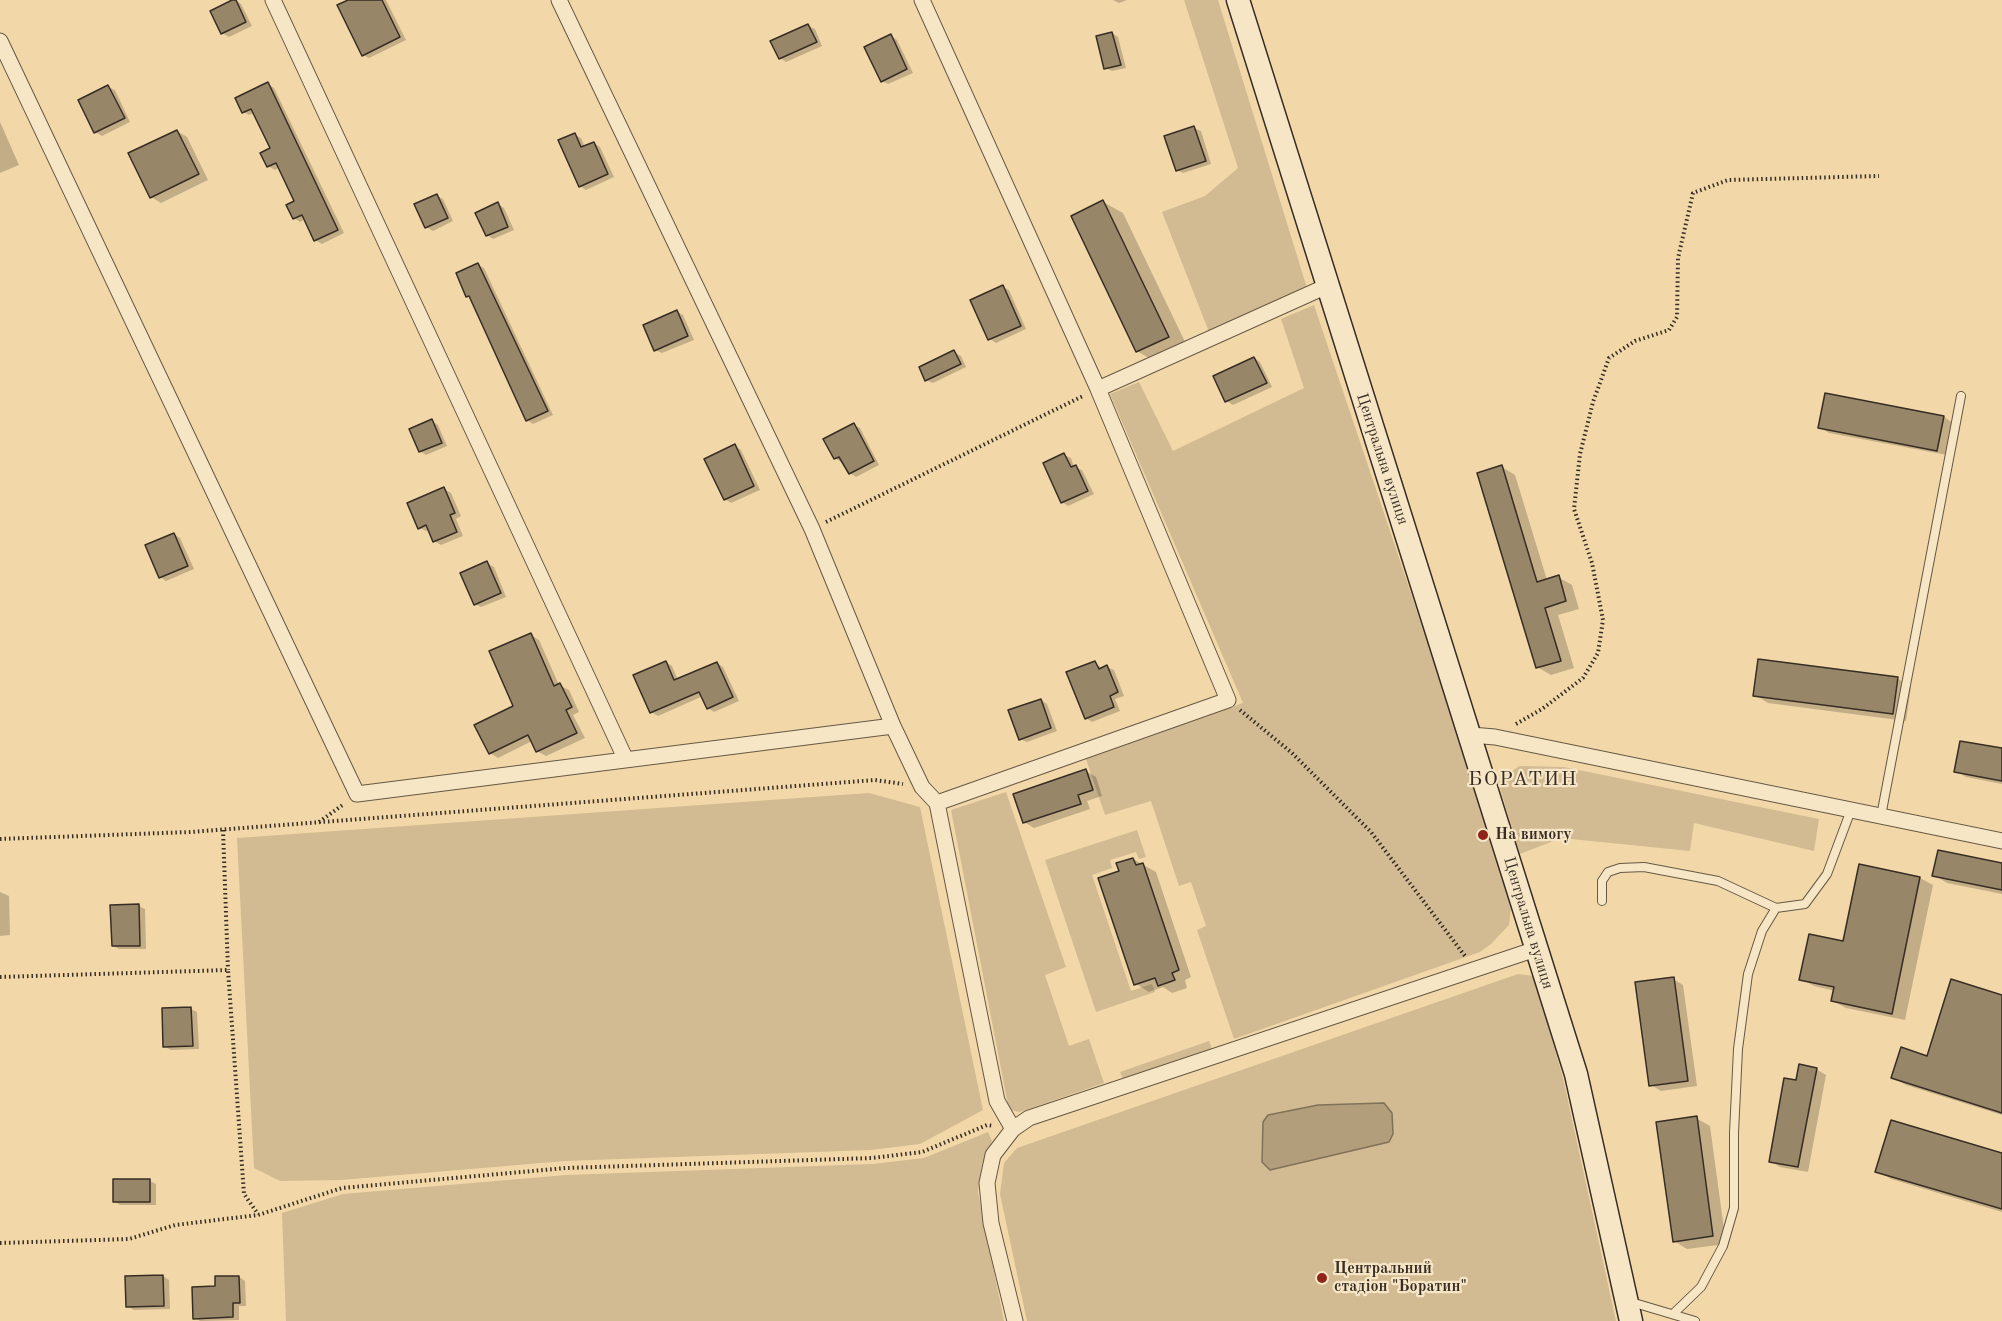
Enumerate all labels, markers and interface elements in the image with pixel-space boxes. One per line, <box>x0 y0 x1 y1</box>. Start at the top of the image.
street label: Центральна вулиця <box>1352 391 1412 527</box>
district label: БОРАТИН <box>1468 768 1578 792</box>
place label: На вимогу <box>1495 825 1572 845</box>
marker: На вимогу <box>1476 828 1490 842</box>
street label: Центральна вулиця <box>1499 854 1557 992</box>
place label: Центральний стадіон "Боратин" <box>1334 1259 1467 1297</box>
marker: Центральний стадіон "Боратин" <box>1315 1271 1329 1285</box>

